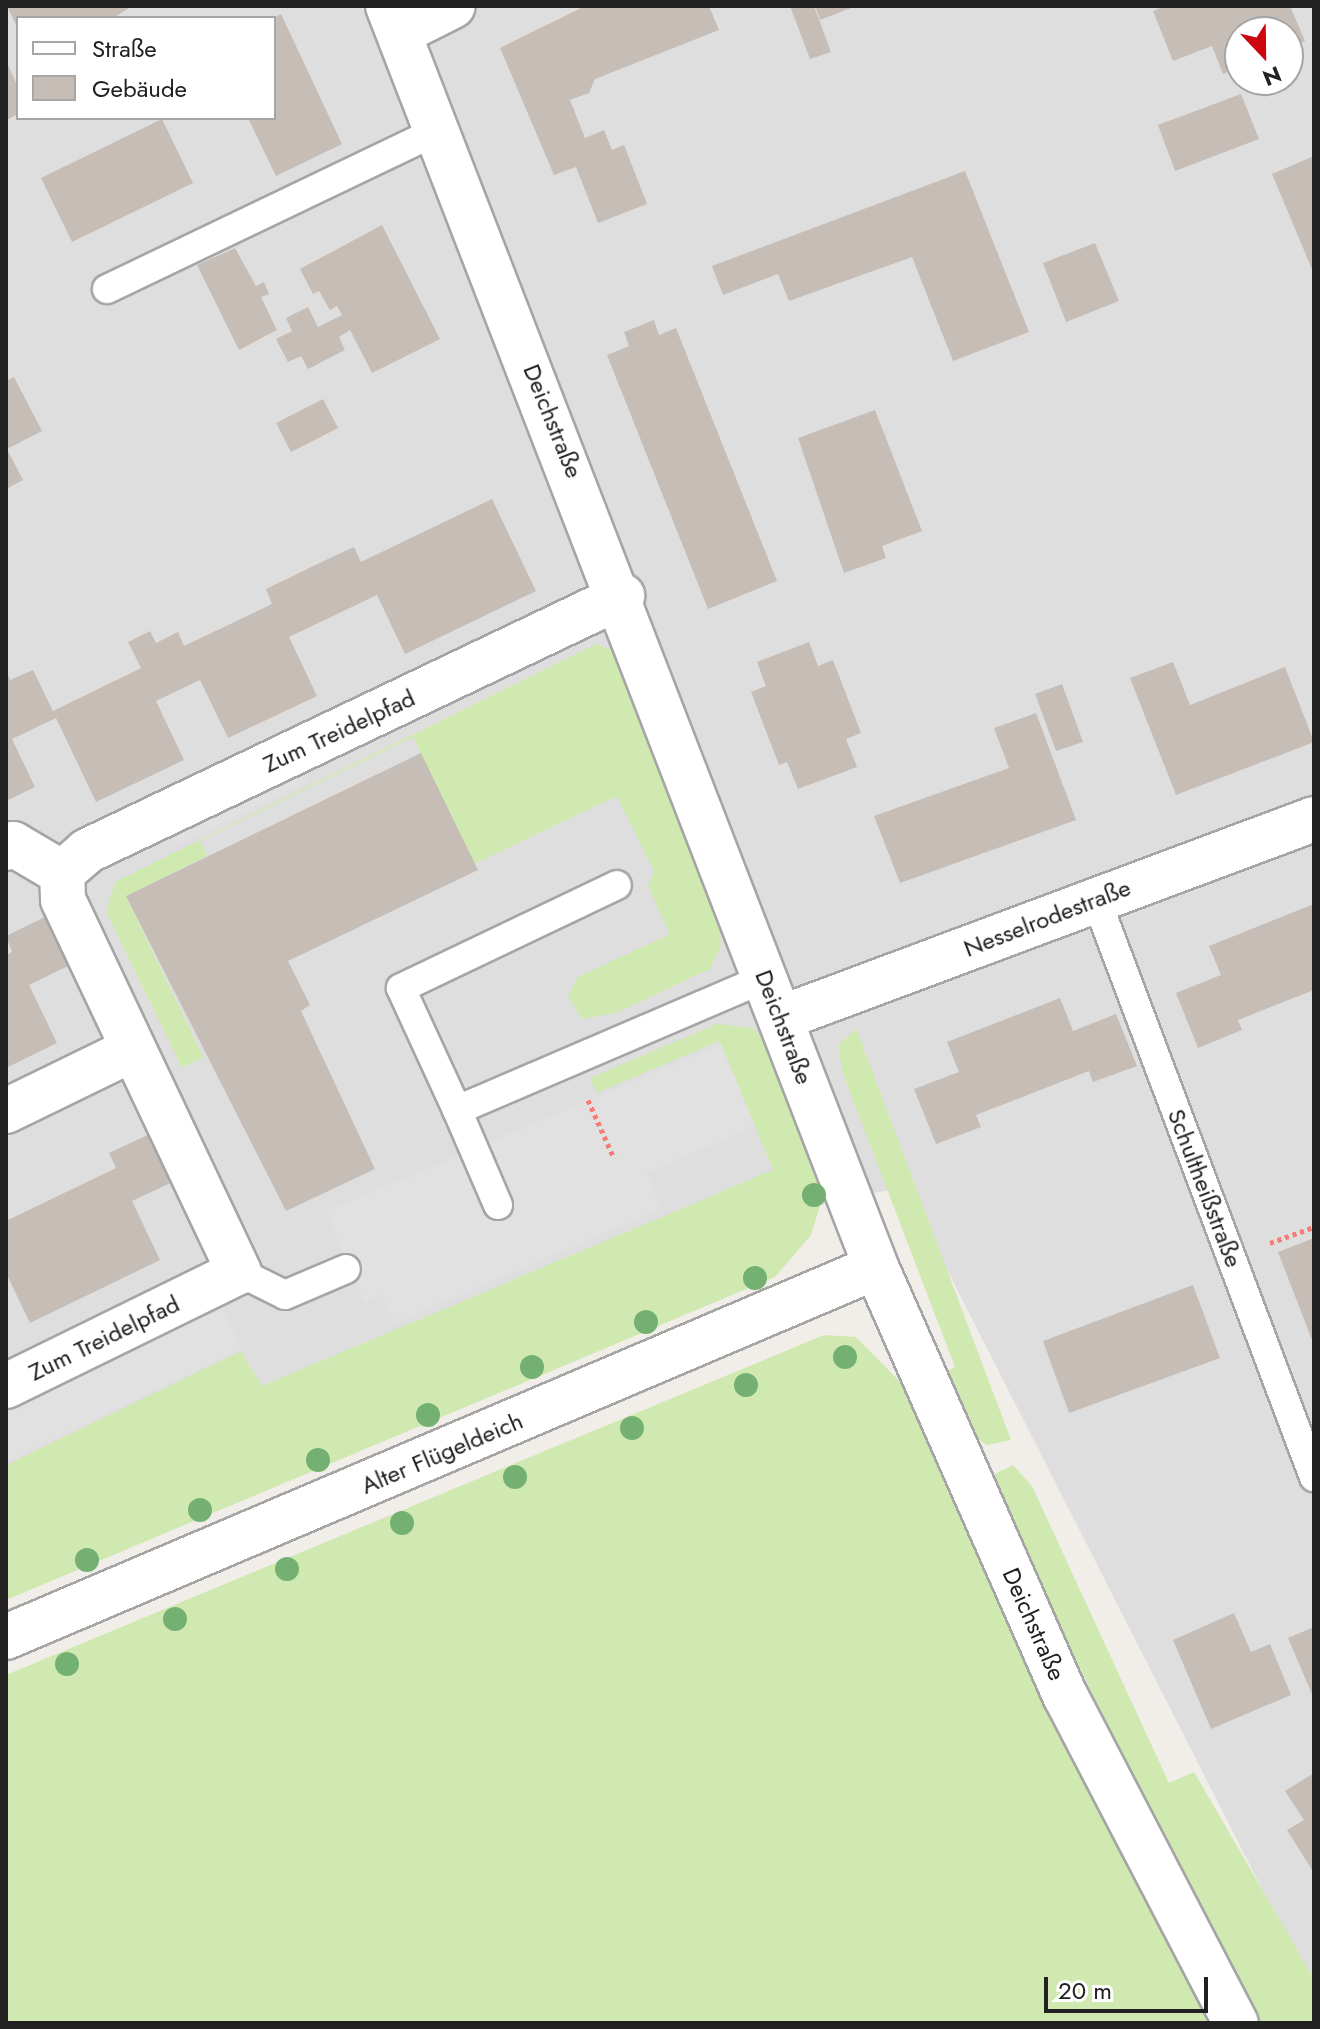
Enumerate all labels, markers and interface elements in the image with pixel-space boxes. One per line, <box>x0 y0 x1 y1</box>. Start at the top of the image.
legend <box>16 16 276 120</box>
north arrow <box>1224 16 1304 96</box>
text: Straße <box>92 31 157 66</box>
text: N <box>1258 58 1286 95</box>
text: Gebäude <box>92 71 187 106</box>
street label: Deichstraße <box>517 360 589 482</box>
street label: Zum Treidelpfad <box>259 683 419 779</box>
street label: Nesselrodestraße <box>960 873 1134 963</box>
street label: Deichstraße <box>749 966 819 1088</box>
street label: Schultheißstraße <box>1162 1105 1248 1271</box>
street label: Zum Treidelpfad <box>24 1289 184 1387</box>
street label: Alter Flügeldeich <box>357 1406 527 1500</box>
street label: Deichstraße <box>996 1563 1072 1685</box>
scale bar <box>1048 1961 1212 2011</box>
text: 20 m <box>1058 1973 1112 2008</box>

